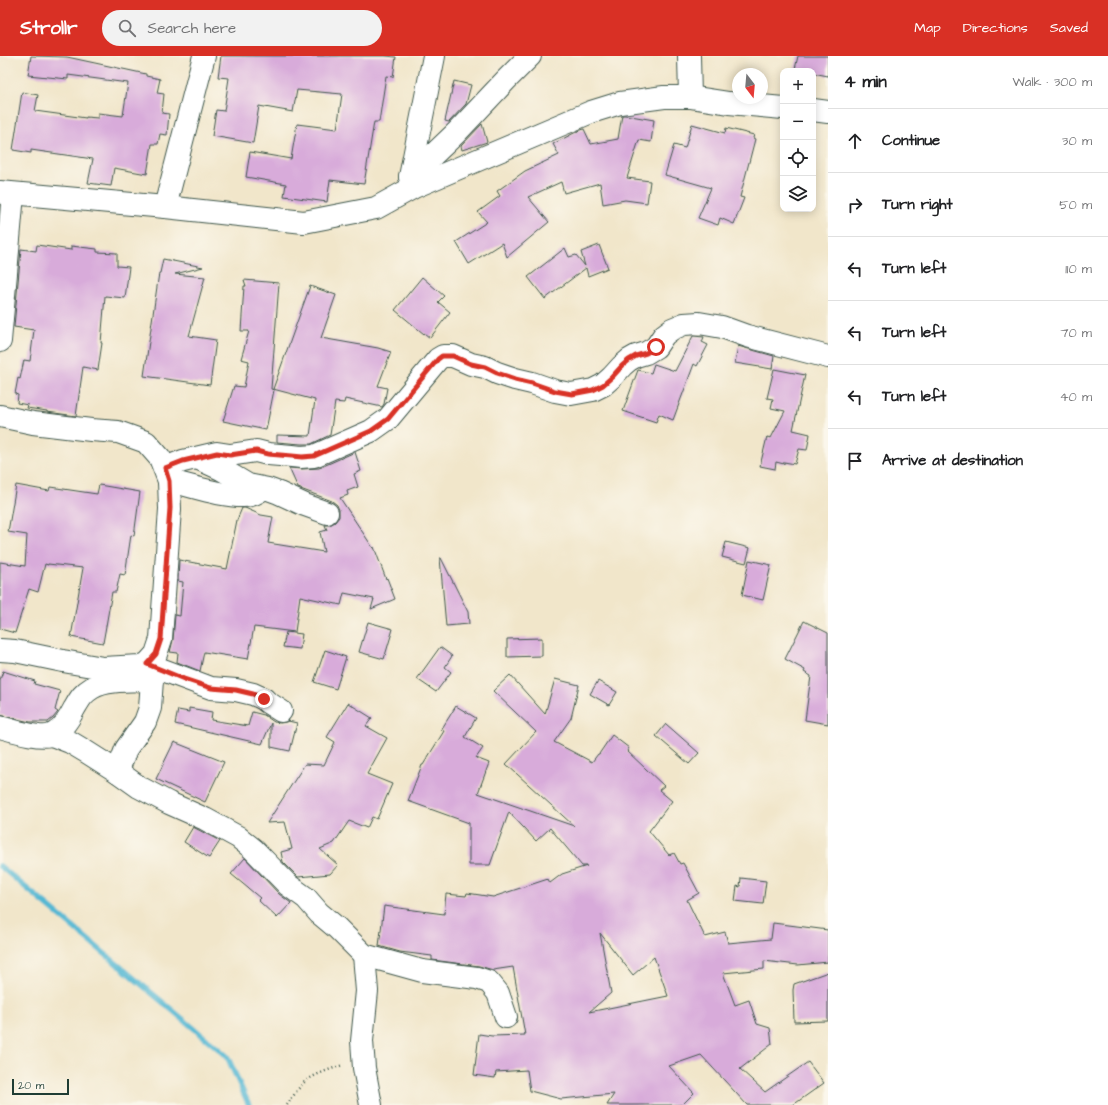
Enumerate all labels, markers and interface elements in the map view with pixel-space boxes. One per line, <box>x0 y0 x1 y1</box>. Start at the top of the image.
search box <box>102 10 382 46</box>
text: Strollr <box>20 15 78 42</box>
icon: search <box>116 17 138 39</box>
text: Search here <box>148 18 236 39</box>
text: Map <box>914 18 941 38</box>
text: Directions <box>963 18 1028 38</box>
text: Saved <box>1050 18 1088 38</box>
north arrow <box>732 68 768 104</box>
map controls <box>780 68 816 212</box>
button: + <box>780 68 816 104</box>
text: 4 min <box>844 70 887 94</box>
text: Walk · 300 m <box>1013 73 1092 91</box>
button: − <box>780 104 816 140</box>
icon: ahead <box>844 130 866 152</box>
text: Continue <box>882 130 940 151</box>
text: 30 m <box>1062 132 1092 150</box>
button: locate <box>780 140 816 176</box>
button: layers <box>780 176 816 212</box>
icon: right <box>844 194 866 216</box>
text: Turn right <box>882 194 953 215</box>
text: 50 m <box>1059 196 1092 214</box>
icon: left <box>844 258 866 280</box>
text: Turn left <box>882 258 946 279</box>
text: 110 m <box>1065 260 1092 278</box>
icon: left <box>844 322 866 344</box>
text: Turn left <box>882 322 946 343</box>
text: 70 m <box>1060 324 1092 342</box>
route start <box>647 338 665 356</box>
icon: left <box>844 386 866 408</box>
text: Turn left <box>882 386 946 407</box>
text: 40 m <box>1060 388 1092 406</box>
icon: arrive <box>844 450 866 472</box>
text: Arrive at destination <box>882 450 1023 471</box>
route end <box>255 690 273 708</box>
scale bar <box>12 1077 69 1096</box>
text: 20 m <box>18 1078 44 1093</box>

